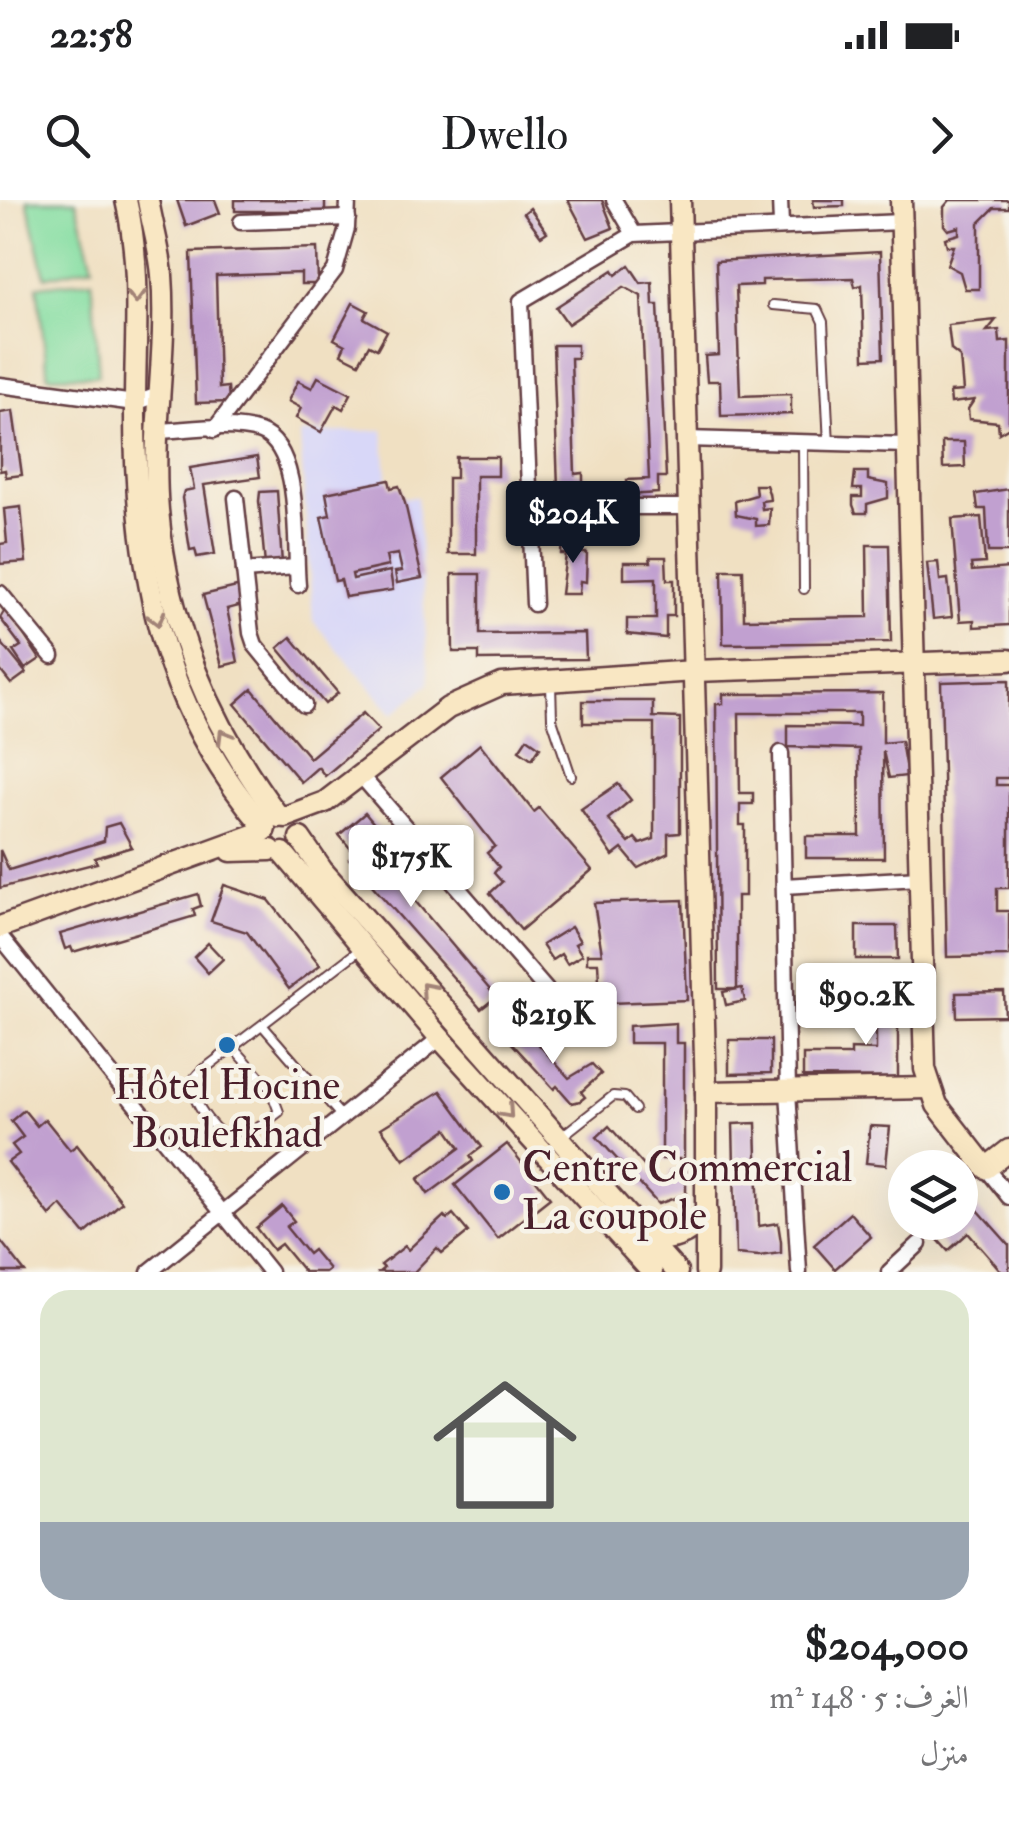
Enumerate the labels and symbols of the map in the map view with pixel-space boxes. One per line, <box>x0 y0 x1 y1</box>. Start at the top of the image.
one-way arrow <box>126 289 147 305</box>
pin: $204K <box>503 481 643 566</box>
one-way arrow <box>145 610 166 627</box>
one-way arrow <box>217 729 236 747</box>
pin: $175K <box>341 825 481 910</box>
pin: $90.2K <box>785 963 947 1048</box>
one-way arrow <box>420 982 438 1001</box>
pin: $219K <box>483 982 623 1067</box>
marker: Hôtel Hocine Boulefkhad <box>216 1034 238 1056</box>
place label: Hôtel Hocine Boulefkhad <box>114 1060 340 1160</box>
one-way arrow <box>495 1100 513 1119</box>
place label: Centre Commercial La coupole <box>522 1142 853 1242</box>
marker: Centre Commercial La coupole <box>491 1181 513 1203</box>

